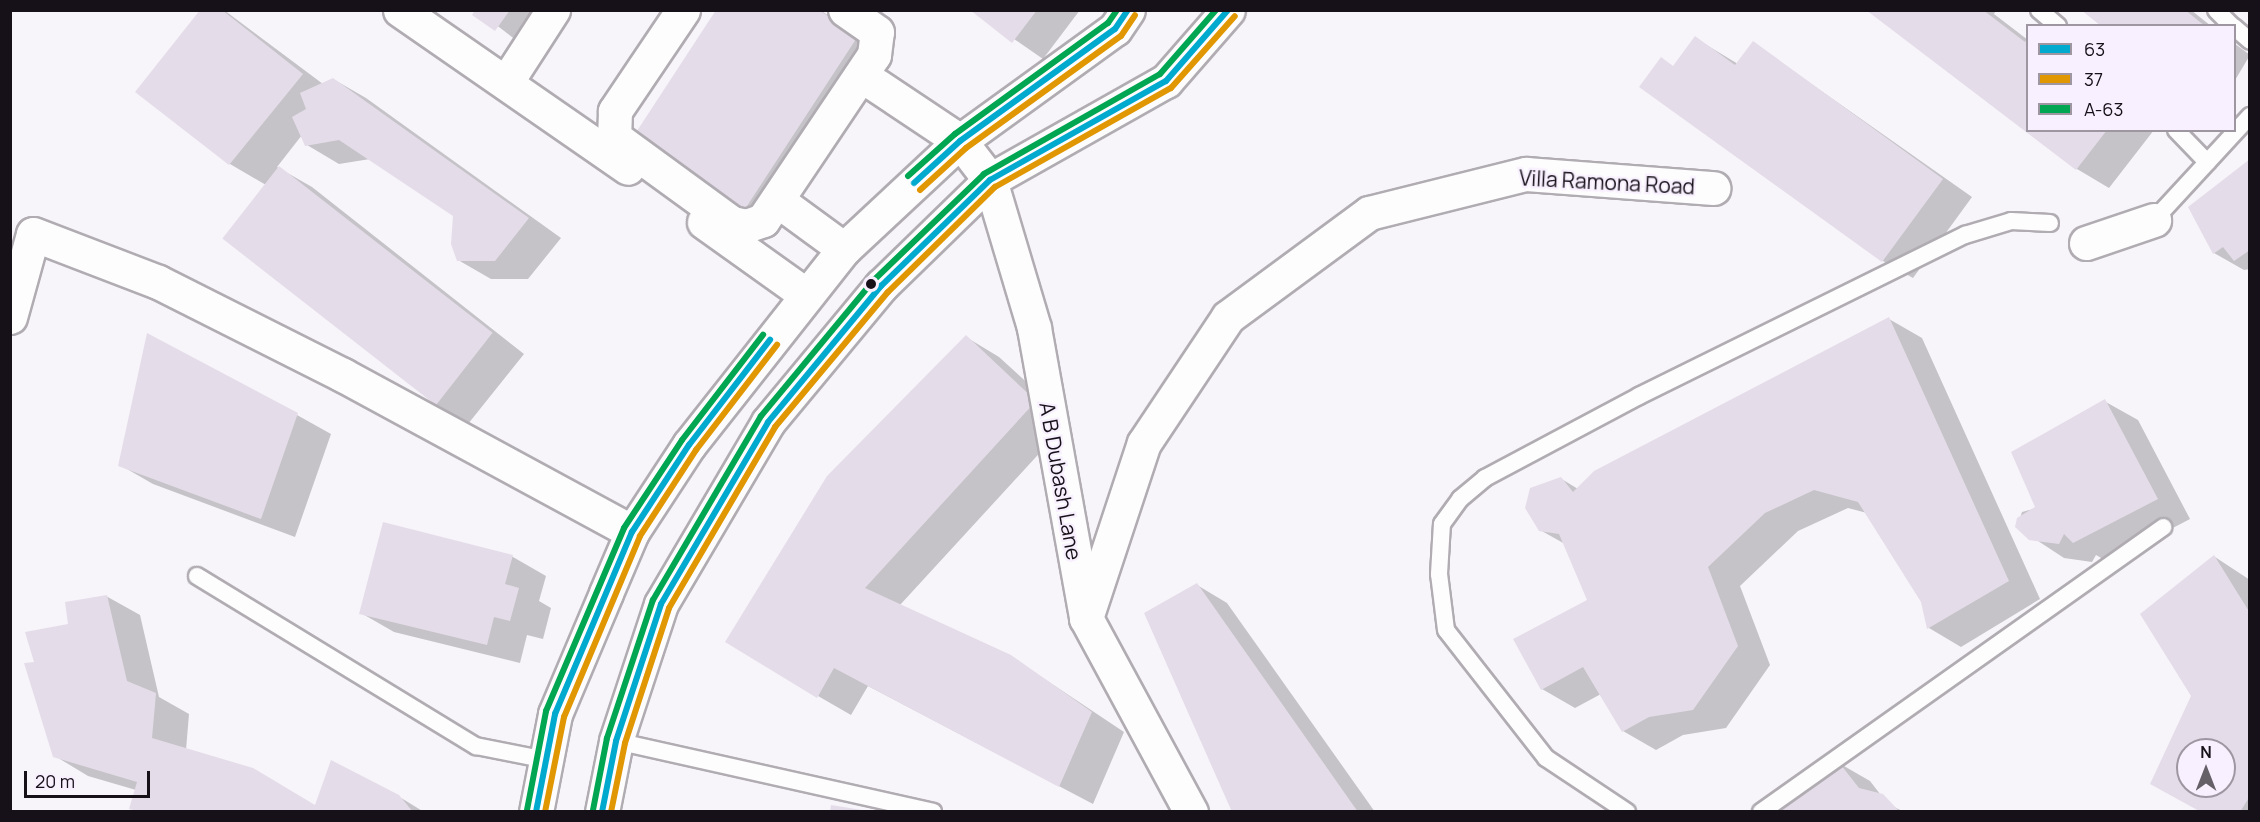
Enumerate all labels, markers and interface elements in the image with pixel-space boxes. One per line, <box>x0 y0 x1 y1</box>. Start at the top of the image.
legend <box>2026 24 2236 132</box>
text: 63 <box>2084 37 2105 61</box>
text: 37 <box>2084 67 2103 91</box>
text: A-63 <box>2084 97 2123 121</box>
street label: Villa Ramona Road <box>1518 165 1696 199</box>
unlabelled marker <box>865 278 877 290</box>
street label: A B Dubash Lane <box>1035 400 1087 562</box>
north arrow <box>2176 738 2236 798</box>
text: N <box>2200 741 2212 763</box>
scale bar <box>27 759 153 797</box>
text: 20 m <box>35 769 75 793</box>

